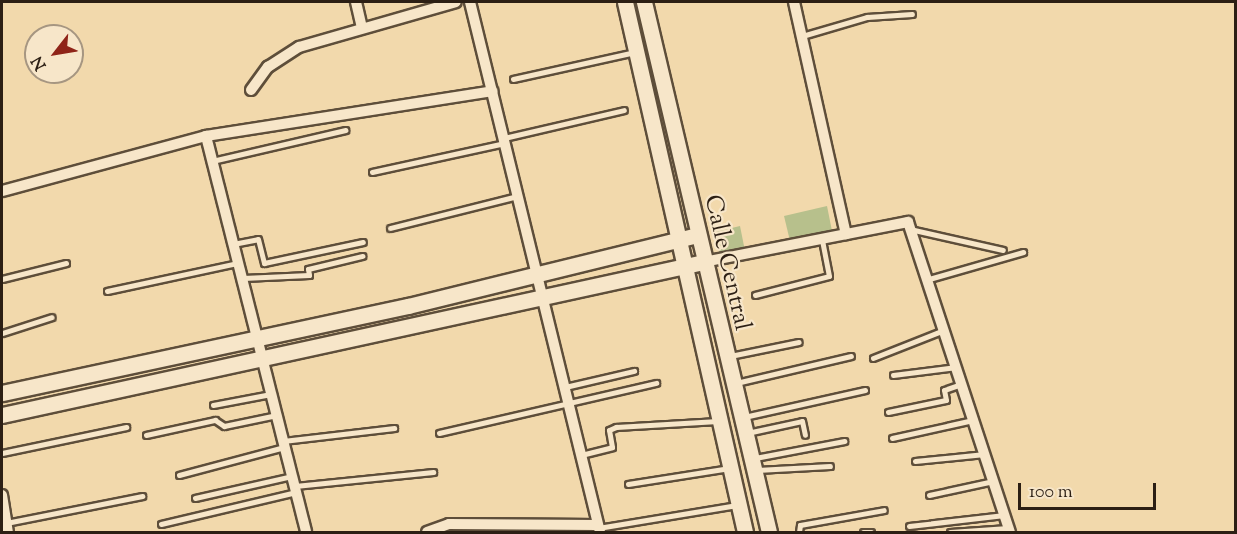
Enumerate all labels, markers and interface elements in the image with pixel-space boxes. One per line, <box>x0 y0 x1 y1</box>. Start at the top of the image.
north arrow <box>24 24 84 84</box>
text: N <box>27 51 53 74</box>
street label: Calle Central <box>696 192 756 334</box>
scale bar <box>1021 471 1159 509</box>
text: 100 m <box>1029 480 1073 506</box>

